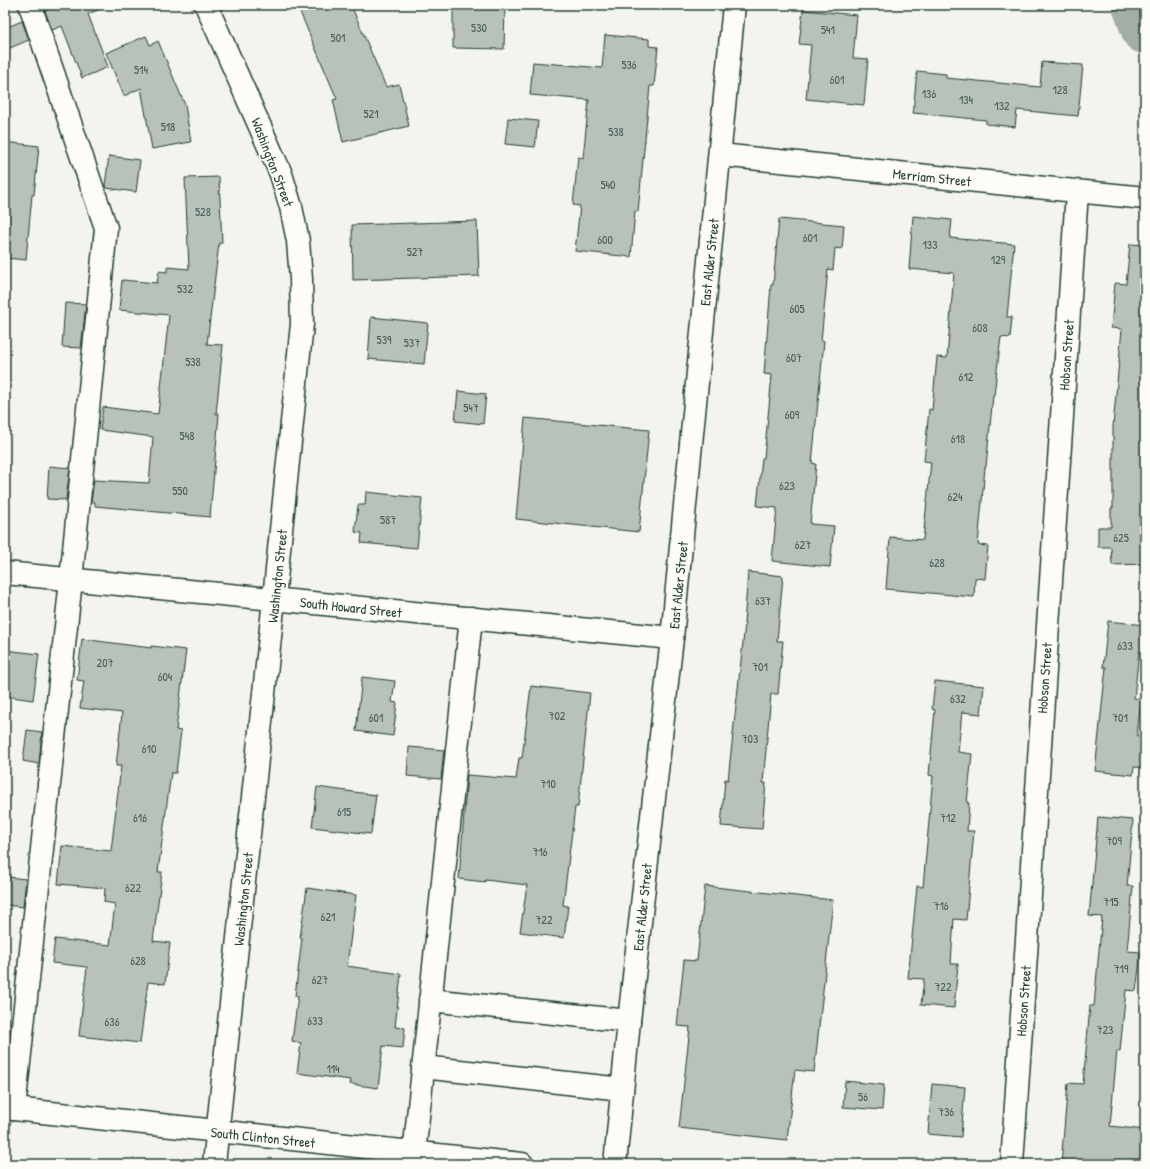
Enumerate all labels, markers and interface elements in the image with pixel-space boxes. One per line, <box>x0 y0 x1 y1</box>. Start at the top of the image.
house number: 530 <box>471 19 487 36</box>
house number: 541 <box>821 21 835 38</box>
house number: 501 <box>331 29 345 46</box>
house number: 536 <box>621 56 637 73</box>
house number: 514 <box>134 61 148 78</box>
house number: 601 <box>830 71 844 88</box>
house number: 128 <box>1052 81 1068 98</box>
house number: 136 <box>922 85 936 102</box>
house number: 134 <box>959 91 974 108</box>
house number: 132 <box>994 97 1010 114</box>
house number: 521 <box>363 105 379 122</box>
street label: Washington Street <box>246 115 299 210</box>
house number: 518 <box>161 118 175 135</box>
house number: 538 <box>608 123 624 140</box>
street label: Merriam Street <box>892 163 972 191</box>
house number: 540 <box>601 176 615 193</box>
house number: 528 <box>195 203 211 220</box>
street label: East Alder Street <box>695 217 723 307</box>
house number: 601 <box>803 229 817 246</box>
house number: 600 <box>597 231 613 248</box>
house number: 133 <box>922 236 938 253</box>
house number: 527 <box>407 243 423 260</box>
house number: 129 <box>991 251 1006 268</box>
house number: 532 <box>177 280 193 297</box>
house number: 605 <box>789 300 805 317</box>
house number: 608 <box>972 319 988 336</box>
street label: Hobson Street <box>1054 319 1078 391</box>
house number: 539 <box>377 331 392 348</box>
house number: 537 <box>404 334 420 351</box>
house number: 607 <box>786 349 802 366</box>
house number: 538 <box>185 353 201 370</box>
house number: 612 <box>959 368 974 385</box>
house number: 547 <box>463 399 479 416</box>
house number: 609 <box>785 406 800 423</box>
house number: 548 <box>180 427 194 444</box>
house number: 618 <box>951 430 965 447</box>
house number: 623 <box>779 477 795 494</box>
house number: 550 <box>172 482 188 499</box>
house number: 624 <box>948 488 963 505</box>
house number: 587 <box>380 511 396 528</box>
street label: Washington Street <box>263 528 292 624</box>
house number: 625 <box>1113 529 1129 546</box>
house number: 627 <box>795 536 811 553</box>
street label: East Alder Street <box>664 540 692 630</box>
house number: 628 <box>929 554 945 571</box>
street label: South Howard Street <box>299 592 403 622</box>
house number: 637 <box>755 592 771 609</box>
house number: 633 <box>1117 637 1133 654</box>
street label: Hobson Street <box>1032 642 1056 714</box>
house number: 207 <box>97 654 114 671</box>
house number: 701 <box>752 658 768 675</box>
house number: 604 <box>158 668 173 685</box>
house number: 632 <box>950 690 966 707</box>
house number: 702 <box>549 707 566 724</box>
house number: 601 <box>369 709 383 726</box>
house number: 701 <box>1112 709 1128 726</box>
house number: 703 <box>742 730 758 747</box>
house number: 610 <box>142 740 156 757</box>
house number: 710 <box>540 775 556 792</box>
house number: 615 <box>337 803 351 820</box>
house number: 616 <box>133 809 147 826</box>
house number: 712 <box>940 809 956 826</box>
house number: 709 <box>1106 832 1122 849</box>
house number: 716 <box>532 843 548 860</box>
street label: Washington Street <box>229 851 258 947</box>
street label: East Alder Street <box>628 862 656 952</box>
house number: 622 <box>125 879 141 896</box>
house number: 715 <box>1103 893 1119 910</box>
house number: 716 <box>933 897 949 914</box>
house number: 621 <box>321 908 335 925</box>
house number: 722 <box>535 911 553 928</box>
house number: 628 <box>130 952 146 969</box>
house number: 719 <box>1114 960 1129 977</box>
street label: Hobson Street <box>1011 965 1035 1037</box>
house number: 627 <box>312 971 328 988</box>
house number: 722 <box>934 978 952 995</box>
house number: 633 <box>307 1012 323 1029</box>
house number: 636 <box>105 1013 120 1030</box>
house number: 723 <box>1097 1021 1113 1038</box>
house number: 114 <box>326 1060 340 1077</box>
house number: 56 <box>858 1088 868 1105</box>
house number: 736 <box>938 1103 954 1120</box>
street label: South Clinton Street <box>210 1122 316 1152</box>

